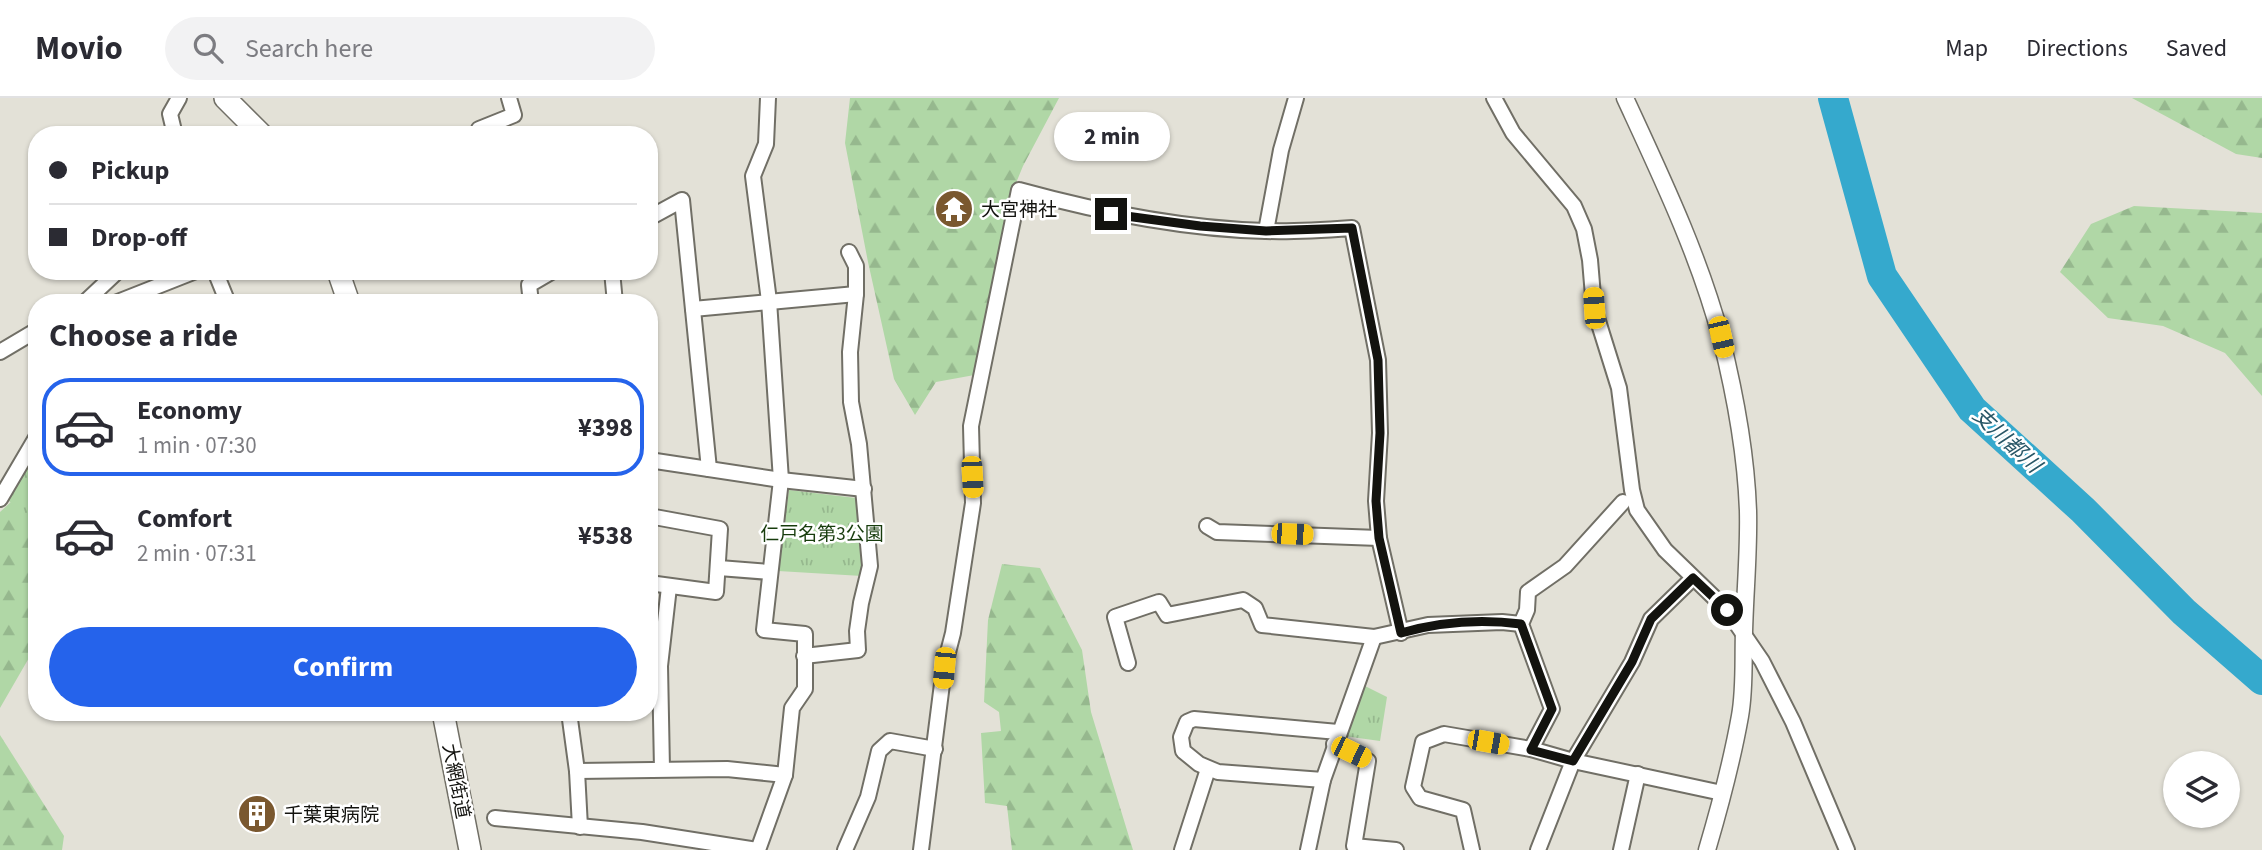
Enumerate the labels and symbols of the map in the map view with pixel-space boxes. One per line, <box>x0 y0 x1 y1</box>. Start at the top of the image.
callout: 2 min <box>1053 113 1169 162</box>
temple icon: 大宮神社 <box>933 188 975 230</box>
place label: 大宮神社 <box>981 197 1057 224</box>
route end <box>1095 198 1127 230</box>
car <box>1583 286 1606 330</box>
car <box>1707 314 1736 360</box>
water label: 支川都川 <box>1966 400 2049 481</box>
car <box>961 455 984 499</box>
park label: 仁戸名第3公園 <box>760 521 884 548</box>
car <box>1271 523 1314 545</box>
route start <box>1711 594 1743 626</box>
car <box>932 646 957 690</box>
car <box>1466 728 1511 756</box>
car <box>1328 733 1375 771</box>
street label: 大網街道 <box>435 741 476 821</box>
building icon: 千葉東病院 <box>236 793 278 835</box>
place label: 千葉東病院 <box>284 802 379 829</box>

